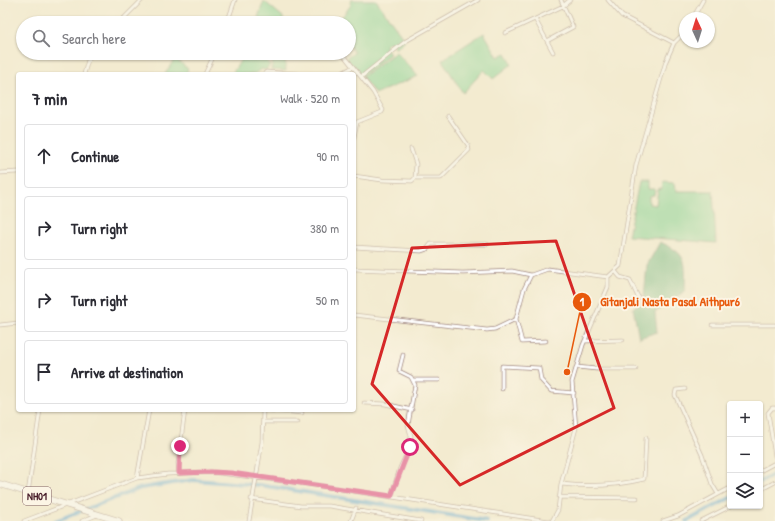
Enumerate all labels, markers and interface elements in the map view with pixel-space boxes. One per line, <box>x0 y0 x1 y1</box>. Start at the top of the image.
north arrow <box>679 12 715 48</box>
search box <box>16 16 356 60</box>
icon: search <box>30 27 52 49</box>
text: Search here <box>62 28 126 49</box>
text: 7 min <box>32 87 67 110</box>
text: Walk · 520 m <box>280 89 340 107</box>
icon: ahead <box>33 145 55 167</box>
text: Continue <box>71 146 119 167</box>
text: 90 m <box>317 147 339 165</box>
icon: right <box>33 217 55 239</box>
text: Turn right <box>71 218 127 239</box>
text: 380 m <box>310 219 339 237</box>
icon: right <box>33 289 55 311</box>
callout: Gitanjali Nasta Pasal Aithpur6 <box>572 289 748 314</box>
text: Turn right <box>71 290 127 311</box>
text: 50 m <box>316 291 339 309</box>
text: Gitanjali Nasta Pasal Aithpur6 <box>600 292 741 311</box>
text: 1 <box>580 293 585 310</box>
icon: arrive <box>33 361 55 383</box>
text: Arrive at destination <box>71 362 183 383</box>
map controls <box>727 401 763 509</box>
button: + <box>727 401 763 437</box>
route end <box>171 437 189 455</box>
button: − <box>727 437 763 473</box>
route start <box>401 438 419 456</box>
button: layers <box>727 473 763 509</box>
road number: NH01 <box>23 487 51 505</box>

